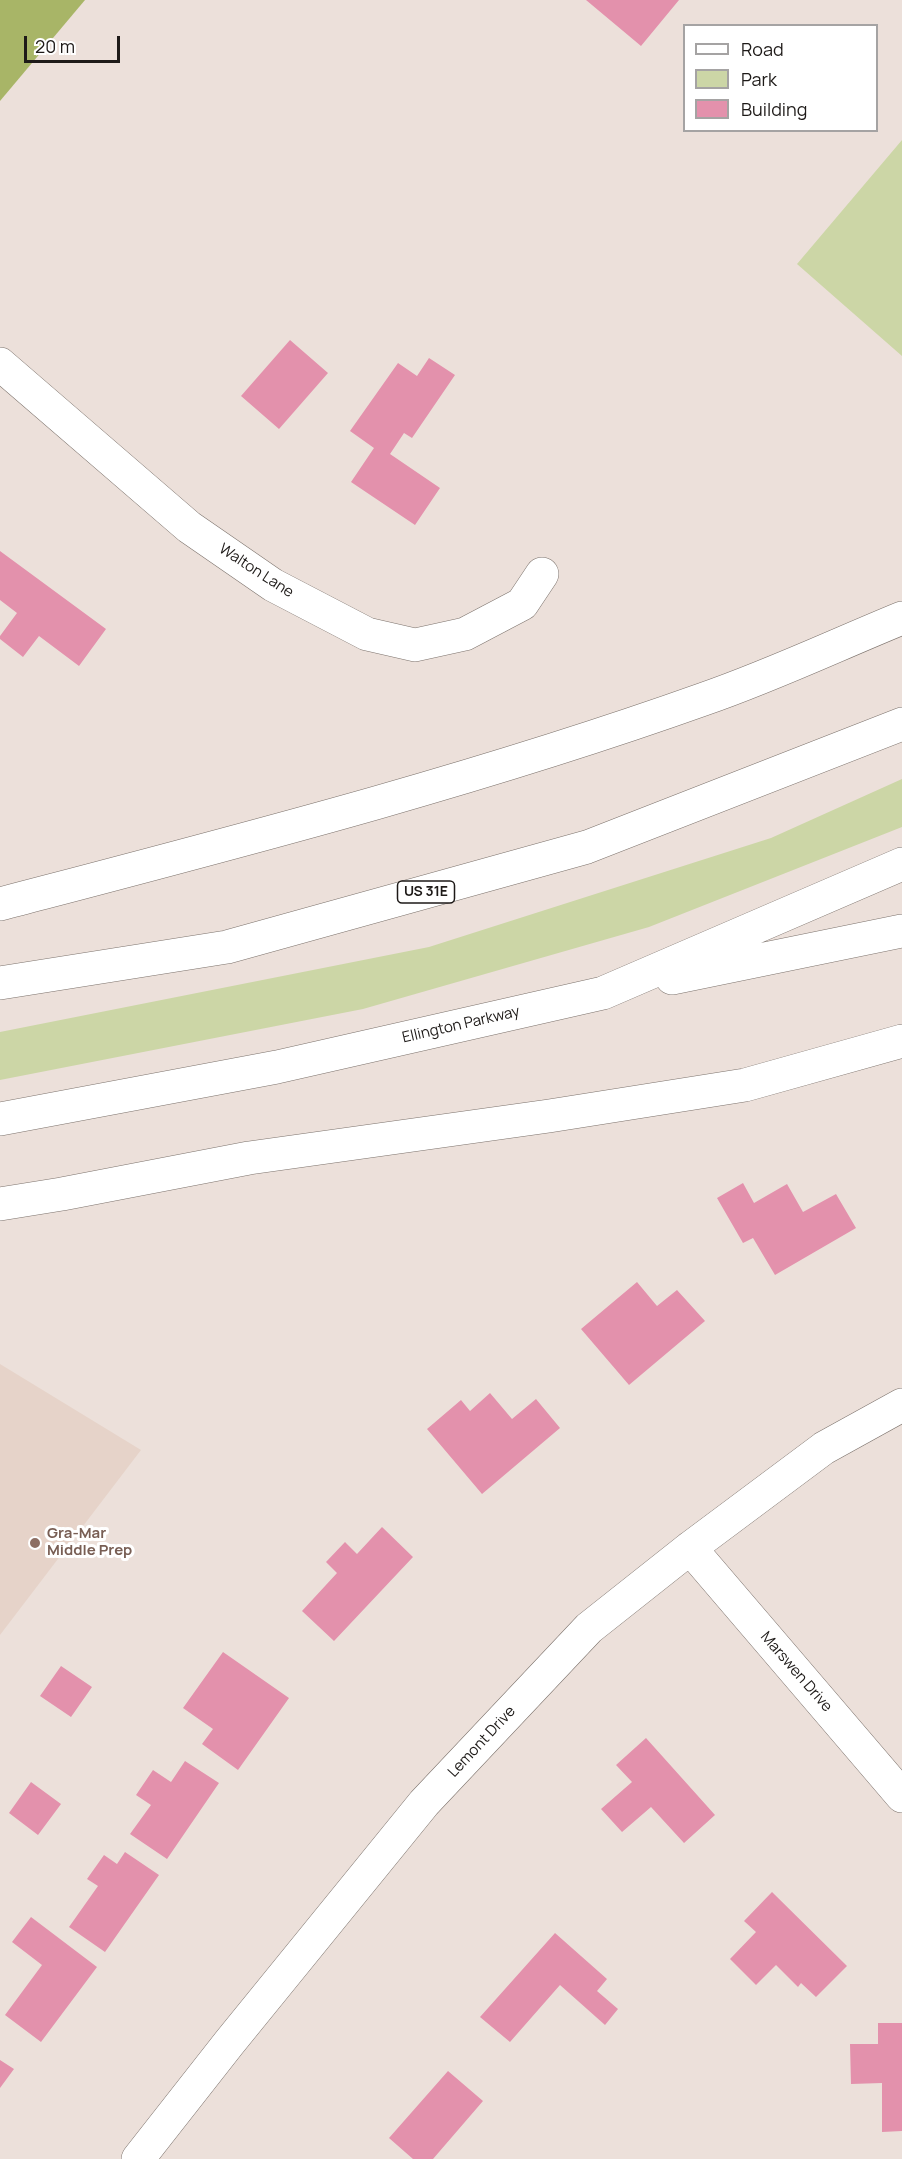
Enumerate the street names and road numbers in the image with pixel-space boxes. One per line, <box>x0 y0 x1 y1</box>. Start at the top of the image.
street label: Walton Lane <box>215 540 297 602</box>
road number: US 31E <box>398 881 454 903</box>
street label: Ellington Parkway <box>400 1003 522 1047</box>
street label: Marswen Drive <box>756 1628 836 1716</box>
street label: Lemont Drive <box>444 1703 520 1781</box>

